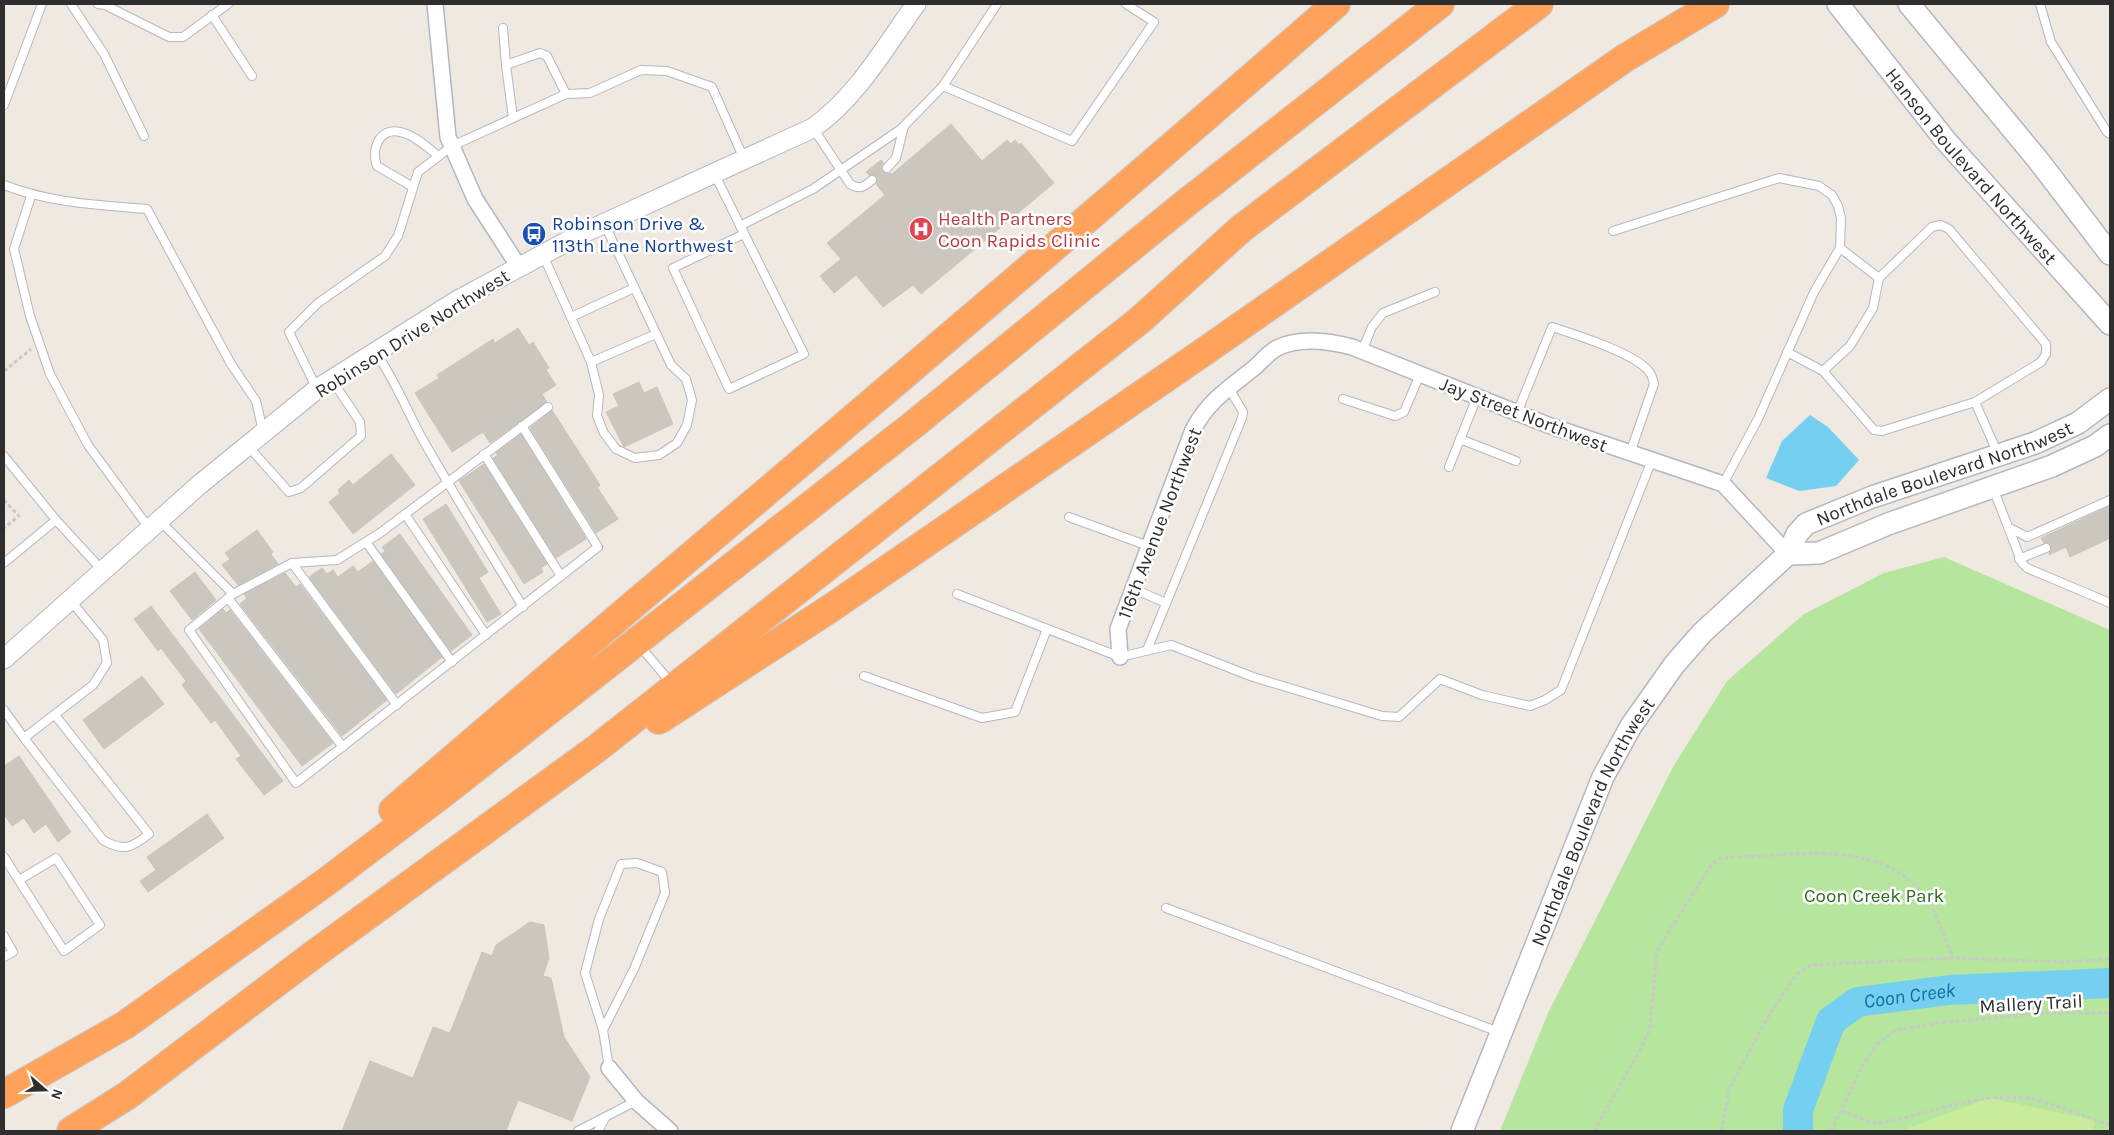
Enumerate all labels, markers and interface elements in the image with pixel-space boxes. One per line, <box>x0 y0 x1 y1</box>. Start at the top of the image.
street label: Hanson Boulevard Northwest <box>1881 64 2061 269</box>
place label: Health Partners Coon Rapids Clinic <box>938 208 1101 252</box>
place label: Robinson Drive & 113th Lane Northwest <box>552 213 734 257</box>
hospital icon: Health Partners Coon Rapids Clinic <box>908 216 934 242</box>
bus stop icon: Robinson Drive & 113th Lane Northwest <box>521 221 547 247</box>
street label: Robinson Drive Northwest <box>311 265 514 403</box>
street label: Jay Street Northwest <box>1437 373 1611 457</box>
street label: Northdale Boulevard Northwest <box>1813 417 2076 531</box>
street label: 116th Avenue Northwest <box>1113 425 1207 622</box>
street label: Northdale Boulevard Northwest <box>1527 694 1659 949</box>
park label: Coon Creek Park <box>1804 885 1944 907</box>
water label: Coon Creek <box>1862 979 1957 1013</box>
street label: Mallery Trail <box>1979 990 2083 1018</box>
north arrow <box>20 1065 70 1115</box>
text: N <box>47 1087 66 1102</box>

